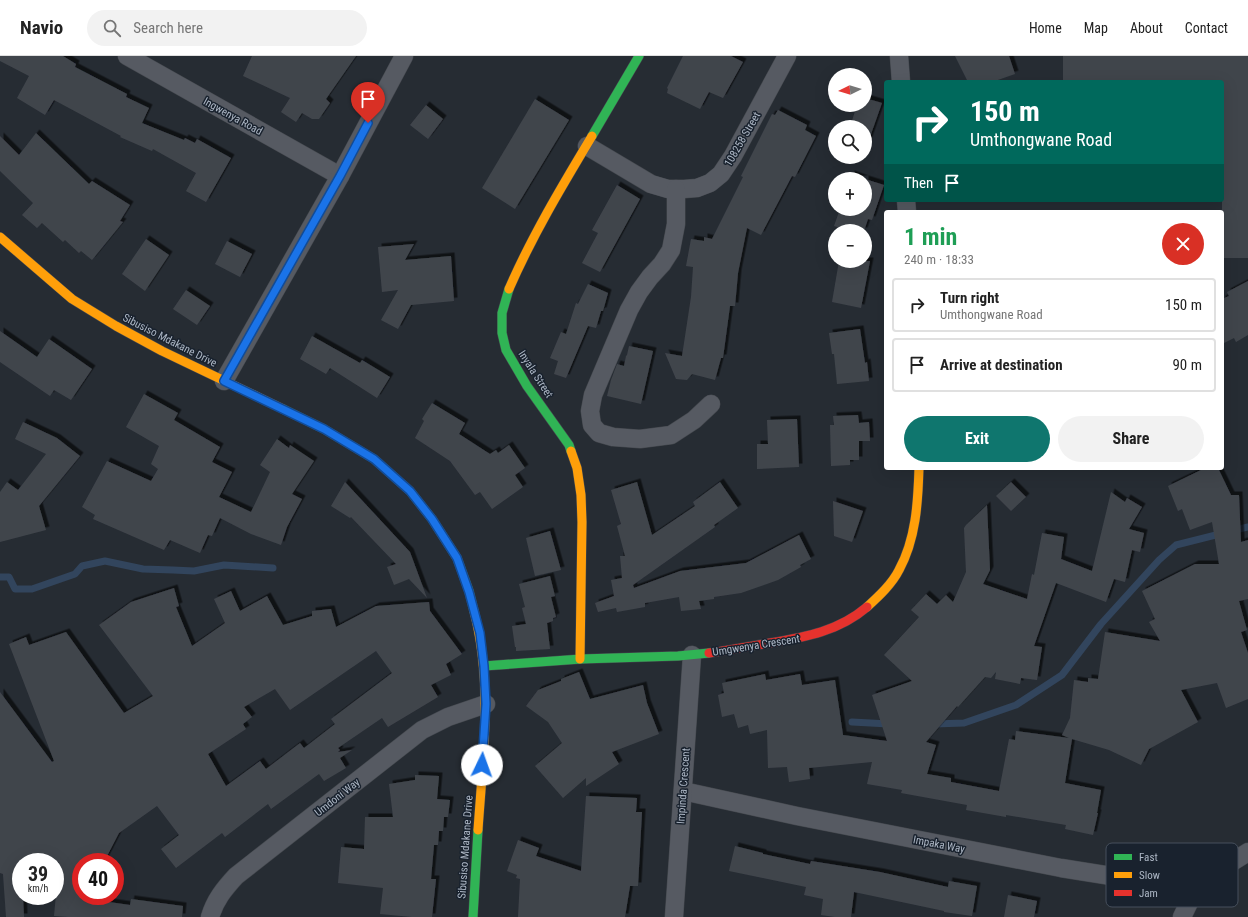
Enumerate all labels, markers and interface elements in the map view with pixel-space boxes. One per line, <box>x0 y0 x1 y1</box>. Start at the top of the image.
search box <box>87 10 367 46</box>
text: Navio <box>20 16 63 39</box>
icon: search <box>101 17 123 39</box>
text: Search here <box>133 19 203 37</box>
text: Home <box>1029 20 1062 36</box>
text: Map <box>1084 20 1108 36</box>
text: About <box>1130 20 1163 36</box>
text: Contact <box>1185 20 1228 36</box>
north arrow <box>828 68 872 112</box>
map controls <box>828 68 872 268</box>
pin <box>351 82 385 123</box>
icon: arrive <box>357 88 379 110</box>
street label: Ingwenya Road <box>201 95 265 138</box>
text: 150 m <box>970 95 1040 128</box>
icon: right <box>904 96 956 148</box>
street label: 108258 Street <box>722 110 763 169</box>
button: search <box>828 120 872 164</box>
text: Umthongwane Road <box>970 129 1112 150</box>
button: + <box>828 172 872 216</box>
icon: arrive <box>941 172 963 194</box>
text: Then <box>904 174 933 192</box>
text: 1 min <box>904 223 957 251</box>
button: close <box>1162 223 1204 265</box>
button: − <box>828 224 872 268</box>
text: 240 m · 18:33 <box>904 252 974 267</box>
text: Turn right <box>940 289 999 307</box>
icon: right <box>906 294 928 316</box>
text: 150 m <box>1165 296 1202 314</box>
text: Umthongwane Road <box>940 307 1043 322</box>
street label: Sibusiso Mdakane Drive <box>121 311 219 370</box>
street label: Inyala Street <box>515 348 556 400</box>
icon: arrive <box>906 354 928 376</box>
text: Arrive at destination <box>940 356 1063 374</box>
text: 90 m <box>1172 356 1202 374</box>
button: Exit <box>904 416 1050 462</box>
button: Share <box>1058 416 1204 462</box>
street label: Umgwenya Crescent <box>711 632 801 659</box>
position arrow <box>461 744 503 786</box>
street label: Impinda Crescent <box>674 748 693 824</box>
street label: Umdoni Way <box>312 775 363 819</box>
street label: Sibusiso Mdakane Drive <box>455 795 476 899</box>
street label: Impaka Way <box>912 833 966 856</box>
legend <box>1106 843 1238 907</box>
text: Fast <box>1139 851 1158 864</box>
speed limit sign: 40 <box>72 853 124 905</box>
text: 39 <box>28 862 48 886</box>
text: Slow <box>1139 869 1160 882</box>
text: km/h <box>28 883 48 894</box>
text: Jam <box>1139 887 1158 900</box>

